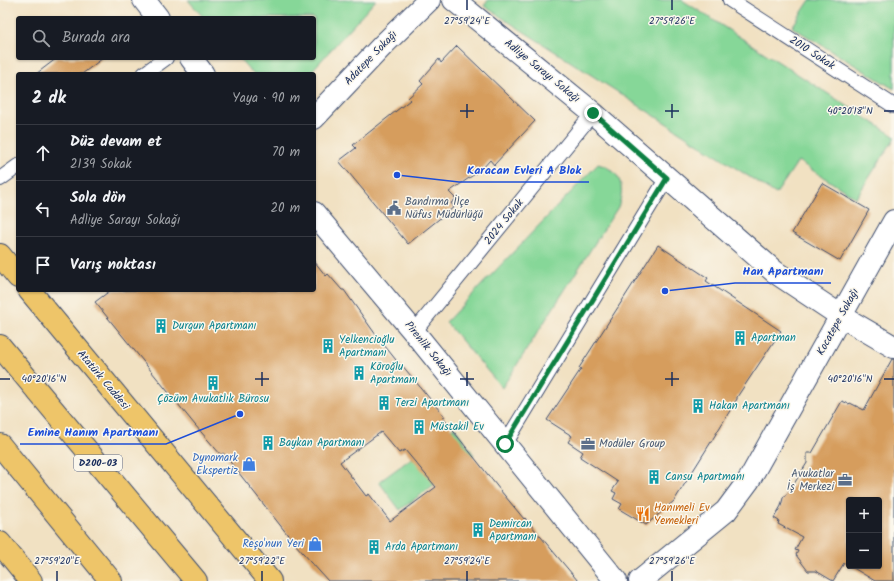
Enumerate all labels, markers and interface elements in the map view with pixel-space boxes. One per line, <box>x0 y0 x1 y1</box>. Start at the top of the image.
text: 27°59'24"E <box>444 13 491 29</box>
text: 27°59'26"E <box>649 13 696 29</box>
search box <box>16 16 316 60</box>
text: Burada ara <box>62 26 130 50</box>
street label: Adatepe Sokağı <box>340 26 402 90</box>
icon: search <box>30 27 52 49</box>
street label: 2010 Sokak <box>785 31 839 75</box>
street label: Adliye Sarayı Sokağı <box>500 35 584 107</box>
text: 2 dk <box>32 85 66 112</box>
text: Yaya · 90 m <box>232 88 300 109</box>
text: 40°20'18"N <box>827 103 873 119</box>
route end <box>584 104 602 122</box>
text: Düz devam et <box>70 130 162 154</box>
icon: ahead <box>32 142 54 164</box>
text: 70 m <box>272 142 300 163</box>
text: 2139 Sokak <box>70 154 132 175</box>
callout: Karacan Evleri A Blok <box>459 158 589 182</box>
text: Karacan Evleri A Blok <box>467 161 582 180</box>
text: Sola dön <box>70 186 126 210</box>
place label: Bandırma İlçe Nüfus Müdürlüğü <box>405 193 484 224</box>
street label: 2024 Sokak <box>480 194 529 249</box>
icon: left <box>32 198 54 220</box>
text: 20 m <box>270 198 300 219</box>
public building icon: Bandırma İlçe Nüfus Müdürlüğü <box>386 200 402 216</box>
text: Adliye Sarayı Sokağı <box>70 210 180 231</box>
text: Varış noktası <box>70 253 156 277</box>
icon: arrive <box>32 254 54 276</box>
callout: Han Apartmanı <box>735 259 831 283</box>
text: Han Apartmanı <box>743 262 823 281</box>
street label: Kocatepe Sokağı <box>812 285 864 359</box>
place label: Durgun Apartmanı <box>172 317 257 335</box>
street label: Pirenlik Sokağı <box>400 317 456 381</box>
building icon: Durgun Apartmanı <box>153 318 169 334</box>
place label: Apartman <box>751 329 796 347</box>
building icon: Apartman <box>732 330 748 346</box>
place label: Yelkencioğlu Apartmanı <box>339 331 395 362</box>
building icon: Yelkencioğlu Apartmanı <box>320 338 336 354</box>
street label: Atatürk Caddesi <box>72 346 134 414</box>
place label: Köroğlu Apartmanı <box>370 358 418 389</box>
building icon: Köroğlu Apartmanı <box>351 365 367 381</box>
text: 40°20'16"N <box>22 371 67 387</box>
text: 40°20'16"N <box>828 371 873 387</box>
building icon: Çözüm Avukatlık Bürosu <box>205 375 221 391</box>
place label: Çözüm Avukatlık Bürosu <box>157 390 270 408</box>
place label: Terzi Apartmanı <box>395 394 469 412</box>
building icon: Terzi Apartmanı <box>376 395 392 411</box>
place label: Hakan Apartmanı <box>709 397 790 415</box>
building icon: Hakan Apartmanı <box>690 398 706 414</box>
place label: Müstakil Ev <box>430 418 484 436</box>
building icon: Müstakil Ev <box>411 419 427 435</box>
callout: Emine Hanım Apartmanı <box>20 420 166 444</box>
text: Emine Hanım Apartmanı <box>28 423 158 442</box>
place label: Baykan Apartmanı <box>279 434 365 452</box>
building icon: Baykan Apartmanı <box>260 435 276 451</box>
route start <box>496 435 514 453</box>
place label: Modüler Group <box>599 435 666 453</box>
office icon: Modüler Group <box>580 436 596 452</box>
place label: Dynomark Ekspertiz <box>192 449 239 480</box>
road number: D200-03 <box>74 455 122 471</box>
shop icon: Dynomark Ekspertiz <box>241 456 257 472</box>
place label: Avukatlar İş Merkezi <box>787 465 835 496</box>
place label: Cansu Apartmanı <box>665 468 745 486</box>
building icon: Cansu Apartmanı <box>646 469 662 485</box>
office icon: Avukatlar İş Merkezi <box>837 472 853 488</box>
map controls <box>846 497 882 569</box>
button: + <box>846 497 882 533</box>
place label: Hanımeli Ev Yemekleri <box>654 499 710 530</box>
restaurant icon: Hanımeli Ev Yemekleri <box>635 506 651 522</box>
place label: Demircan Apartmanı <box>489 515 537 546</box>
building icon: Demircan Apartmanı <box>470 522 486 538</box>
button: − <box>846 533 882 569</box>
place label: Reşo'nun Yeri <box>242 535 304 553</box>
shop icon: Reşo'nun Yeri <box>307 536 323 552</box>
place label: Arda Apartmanı <box>385 538 458 556</box>
building icon: Arda Apartmanı <box>366 539 382 555</box>
text: 27°59'20"E <box>34 553 81 569</box>
text: 27°59'22"E <box>239 553 286 569</box>
text: 27°59'24"E <box>444 553 491 569</box>
text: 27°59'26"E <box>649 553 696 569</box>

